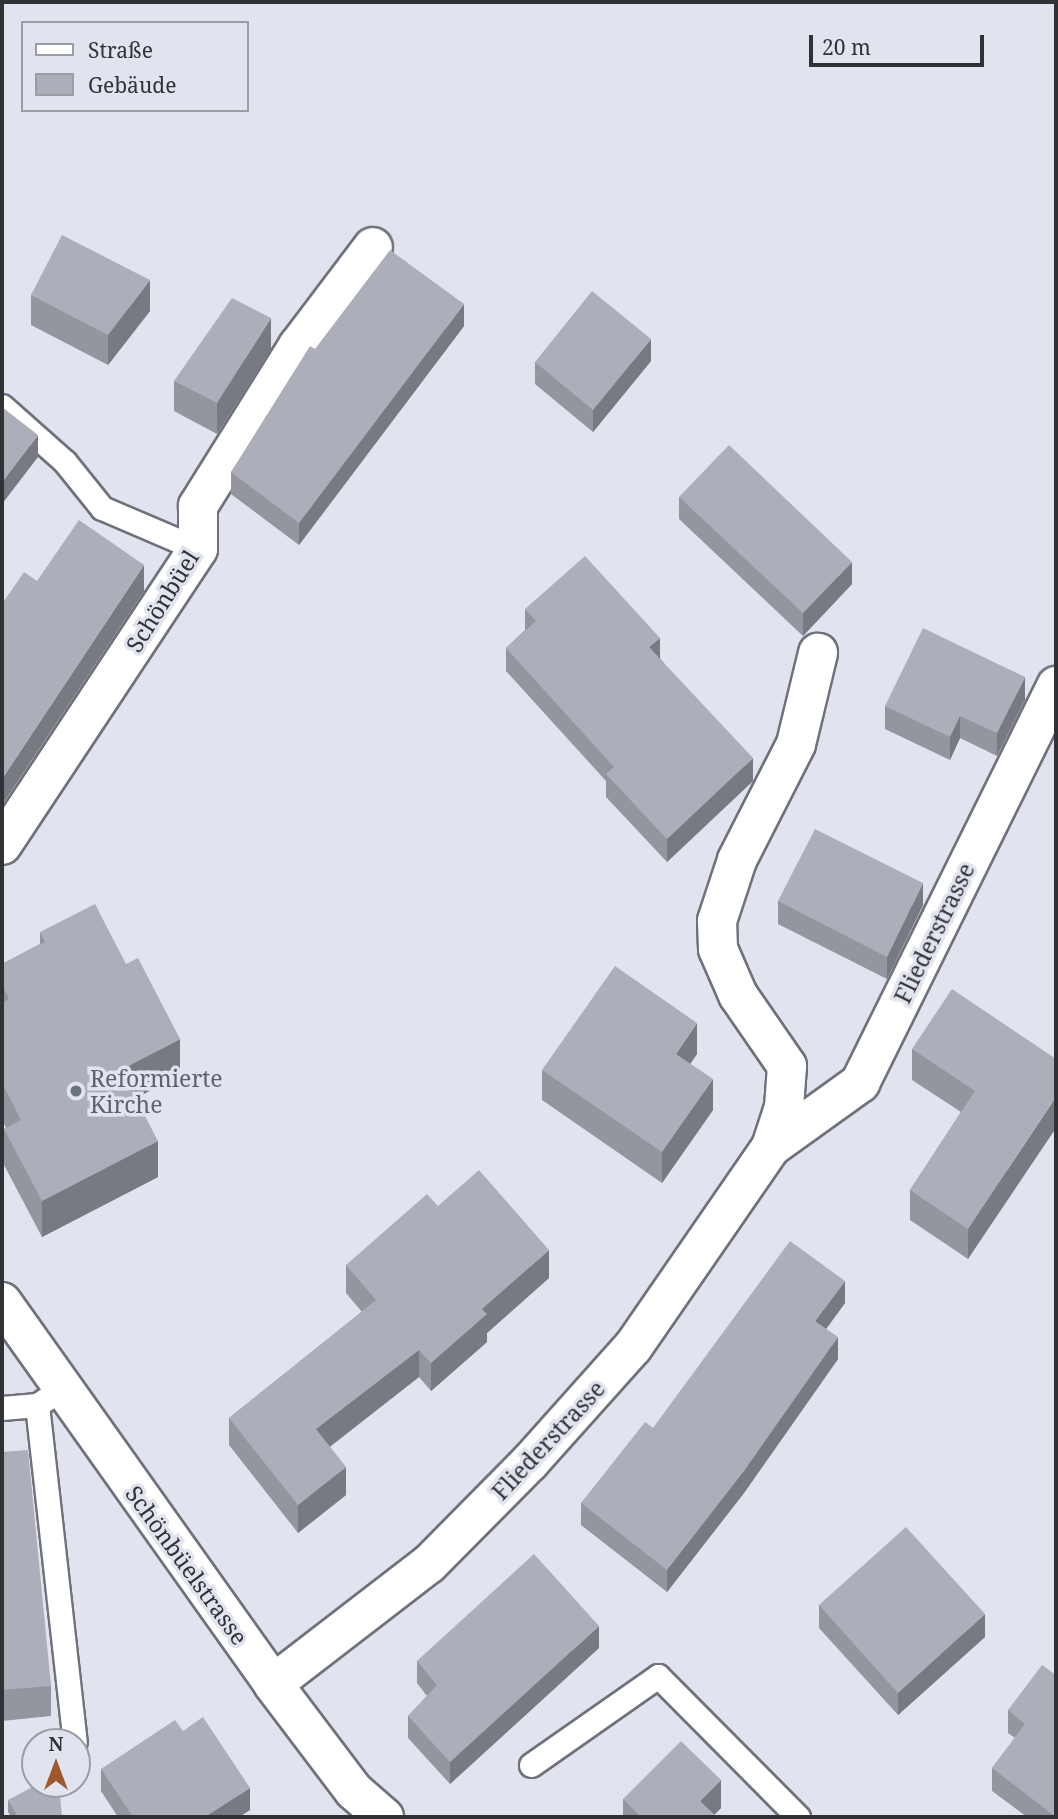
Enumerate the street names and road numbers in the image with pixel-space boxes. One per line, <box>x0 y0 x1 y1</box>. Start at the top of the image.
street label: Schönbüel <box>120 545 204 657</box>
street label: Fliederstrasse <box>888 858 980 1008</box>
street label: Fliederstrasse <box>486 1375 610 1505</box>
street label: Schönbüelstrasse <box>120 1480 254 1650</box>

